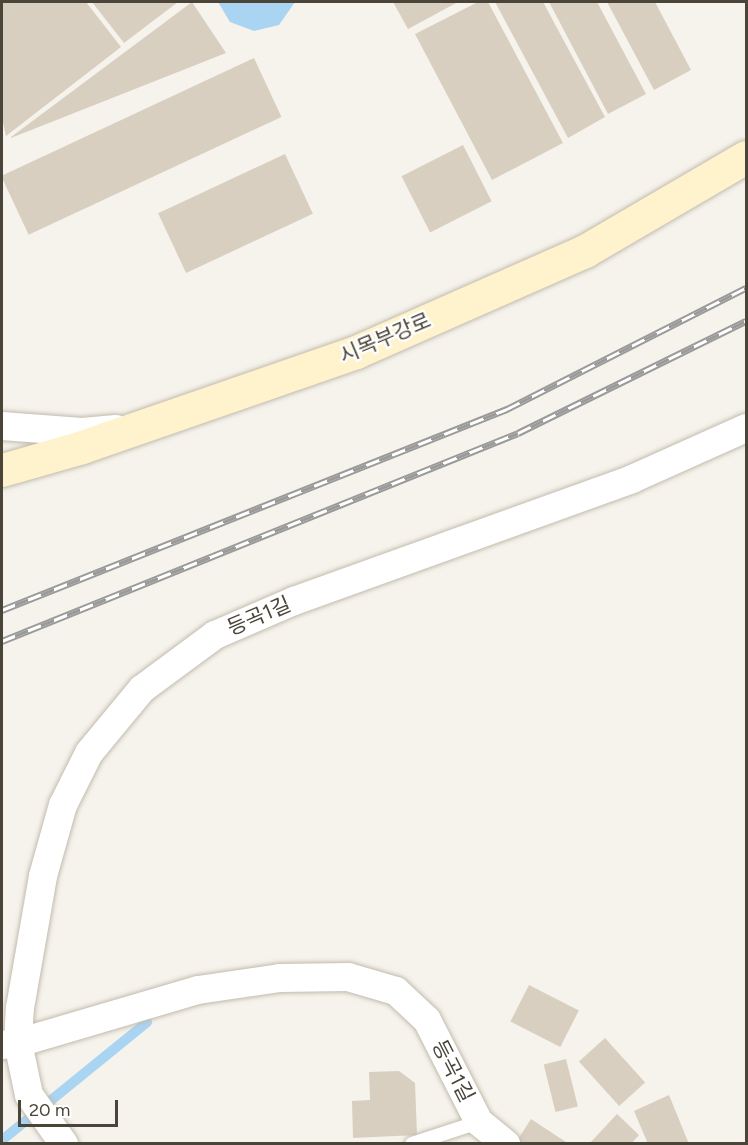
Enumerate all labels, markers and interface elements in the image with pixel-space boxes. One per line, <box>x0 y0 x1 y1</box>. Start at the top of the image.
street label: 시목부강로 <box>336 308 434 368</box>
street label: 등곡1길 <box>223 591 295 641</box>
street label: 등곡1길 <box>427 1036 479 1106</box>
scale bar <box>21 1088 122 1126</box>
text: 20 m <box>29 1099 70 1121</box>

